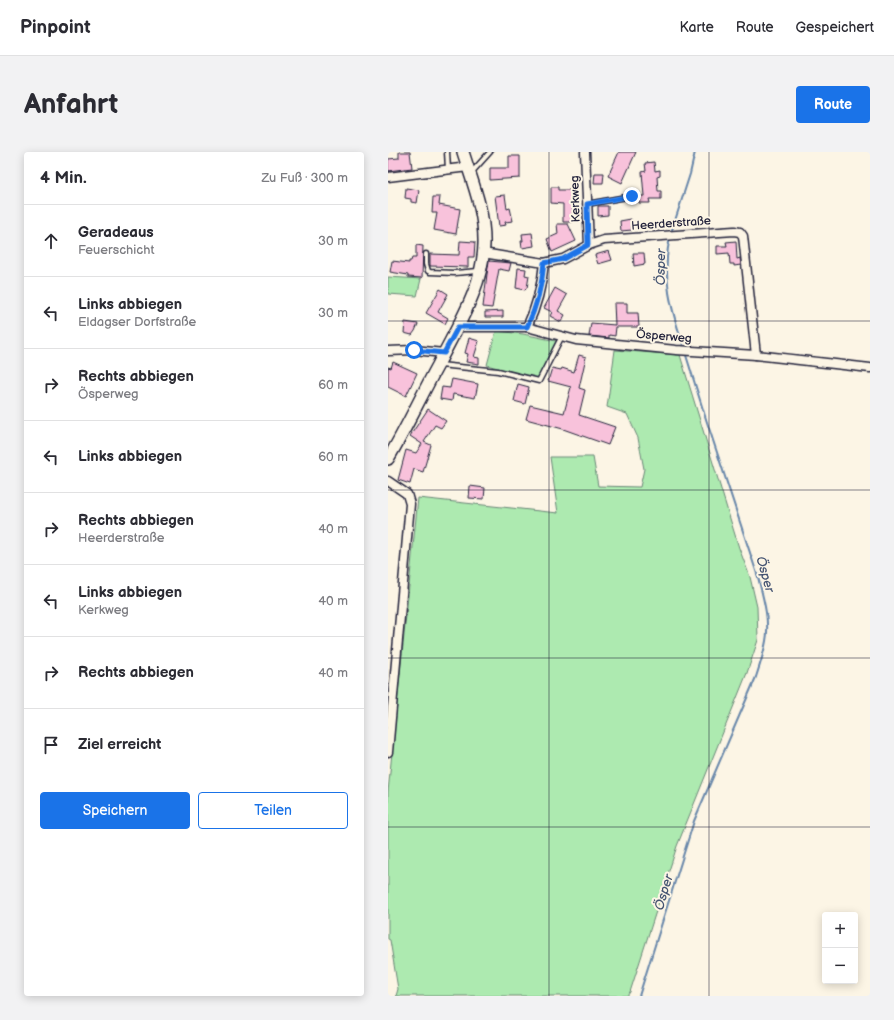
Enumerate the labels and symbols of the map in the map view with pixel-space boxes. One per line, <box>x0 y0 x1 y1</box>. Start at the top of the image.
street label: Kerkweg <box>567 175 584 223</box>
route end <box>623 187 641 205</box>
street label: Heerderstraße <box>631 213 711 234</box>
water label: Ösper <box>653 247 669 285</box>
street label: Ösperweg <box>635 326 693 346</box>
route start <box>405 341 423 359</box>
water label: Ösper <box>752 554 778 595</box>
water label: Ösper <box>651 871 677 912</box>

